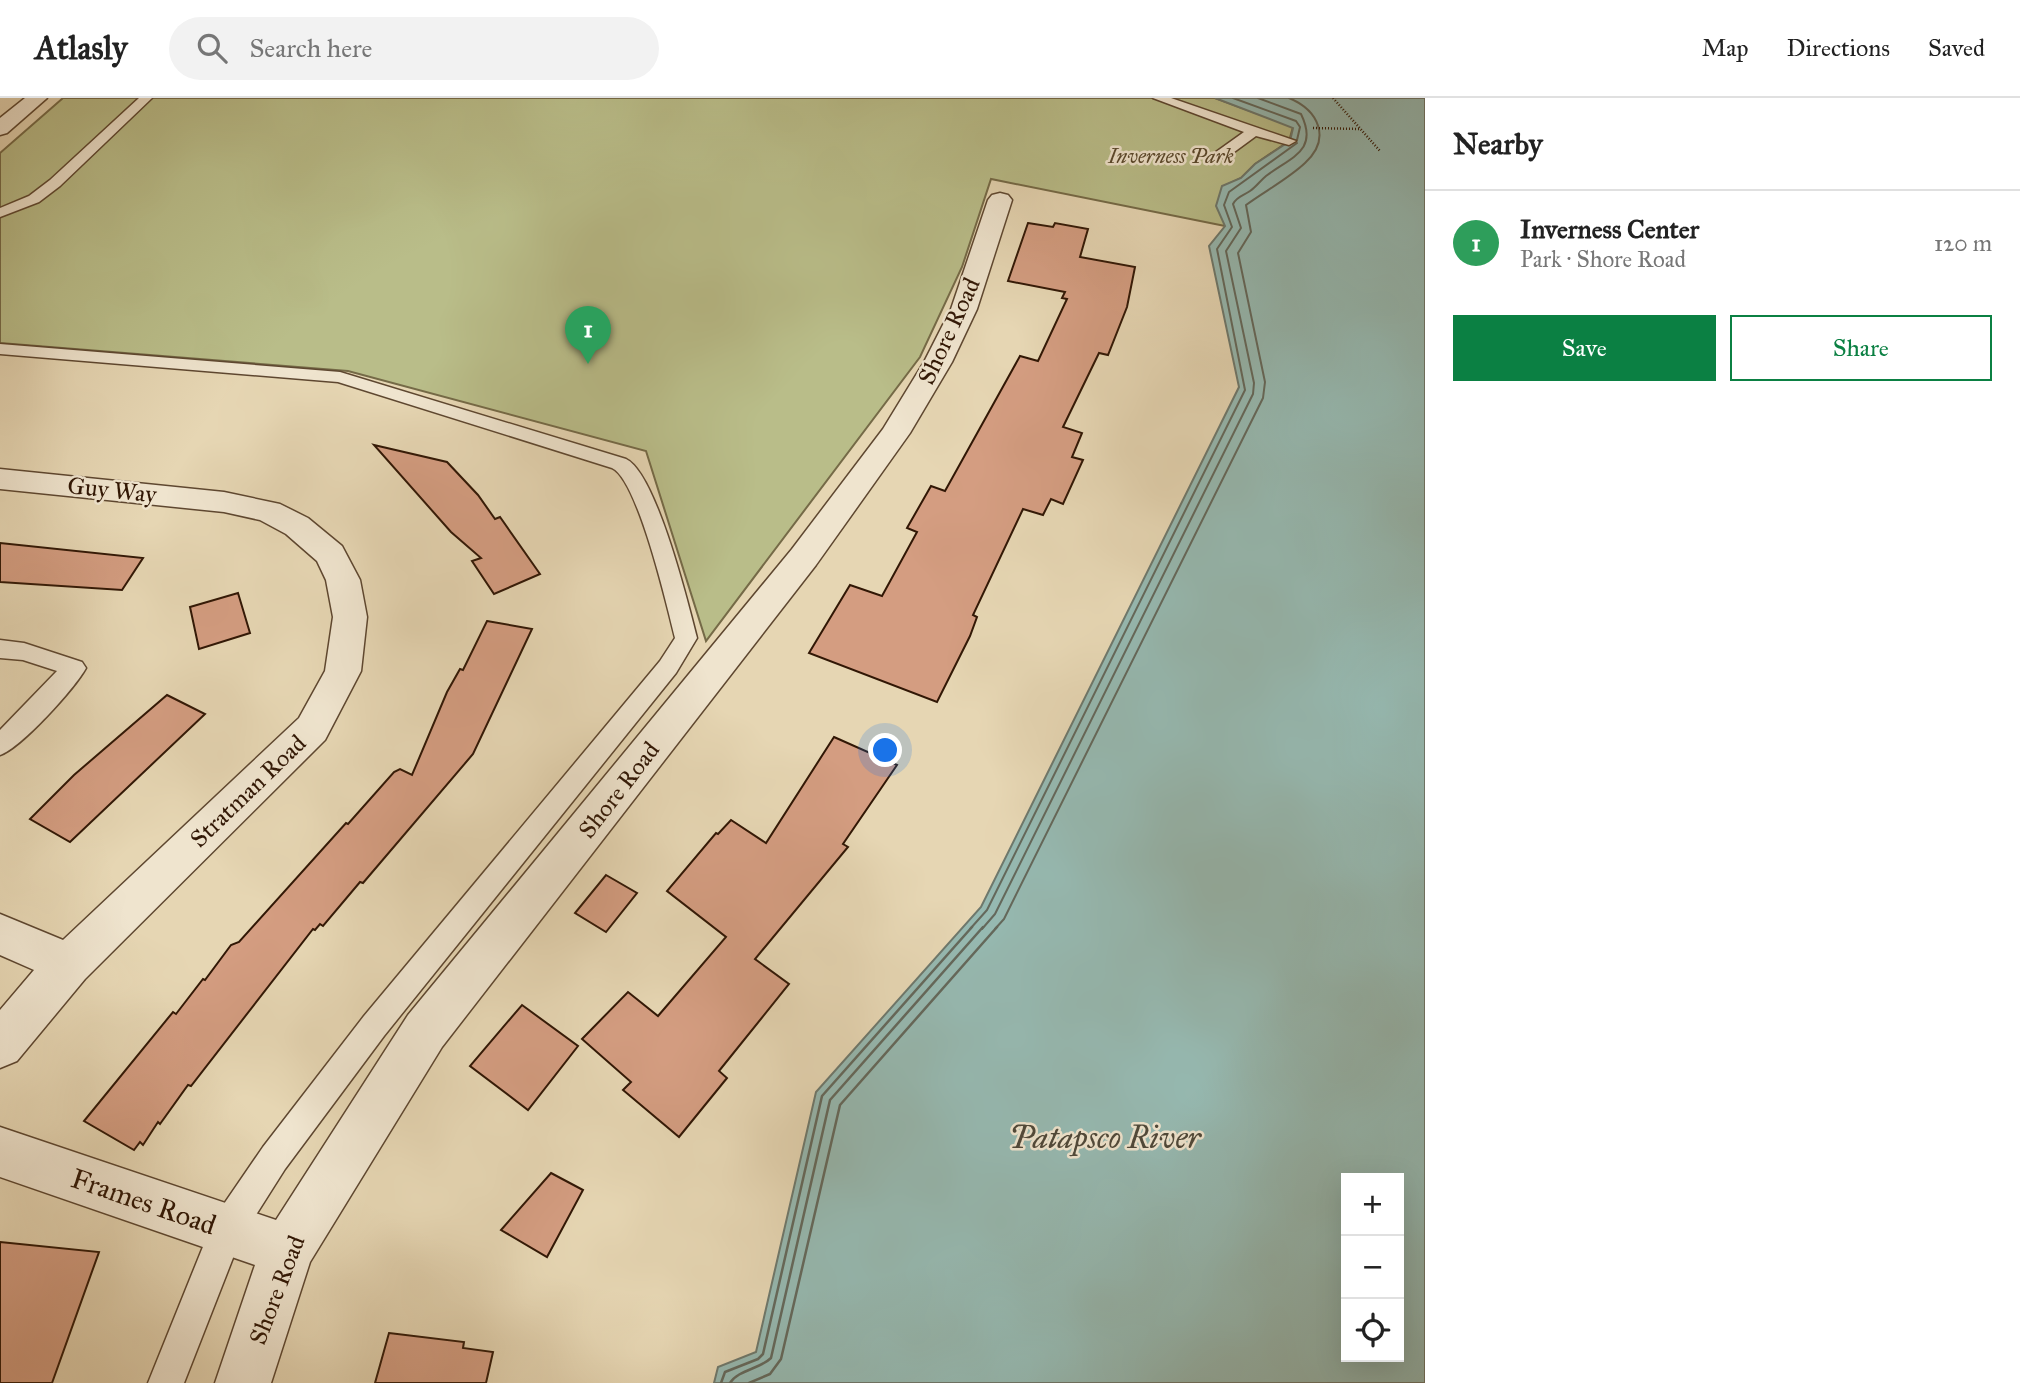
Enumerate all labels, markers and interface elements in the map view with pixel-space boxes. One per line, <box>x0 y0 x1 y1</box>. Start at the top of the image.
search box <box>169 17 659 80</box>
text: Atlasly <box>35 28 127 68</box>
icon: search <box>193 29 231 67</box>
text: Search here <box>249 32 372 64</box>
text: Map <box>1702 33 1749 63</box>
text: Directions <box>1787 33 1890 63</box>
text: Saved <box>1928 33 1985 63</box>
text: Nearby <box>1453 126 1543 162</box>
park label: Inverness Park <box>1107 143 1234 169</box>
text: Inverness Center <box>1520 213 1699 245</box>
text: 1 <box>1471 229 1481 257</box>
text: 120 m <box>1934 229 1992 257</box>
text: Park · Shore Road <box>1520 245 1686 273</box>
street label: Shore Road <box>911 273 987 389</box>
pin: 1 <box>565 306 611 364</box>
button: Save <box>1453 315 1716 381</box>
button: Share <box>1730 315 1992 381</box>
street label: Guy Way <box>66 470 159 510</box>
street label: Stratman Road <box>184 728 312 854</box>
your location <box>868 733 902 767</box>
street label: Shore Road <box>572 736 666 844</box>
water label: Patapsco River <box>1009 1118 1202 1157</box>
street label: Frames Road <box>67 1160 221 1243</box>
map controls <box>1341 1173 1404 1362</box>
button: + <box>1341 1173 1404 1236</box>
street label: Shore Road <box>242 1231 312 1349</box>
button: − <box>1341 1236 1404 1299</box>
button: locate <box>1341 1299 1404 1362</box>

